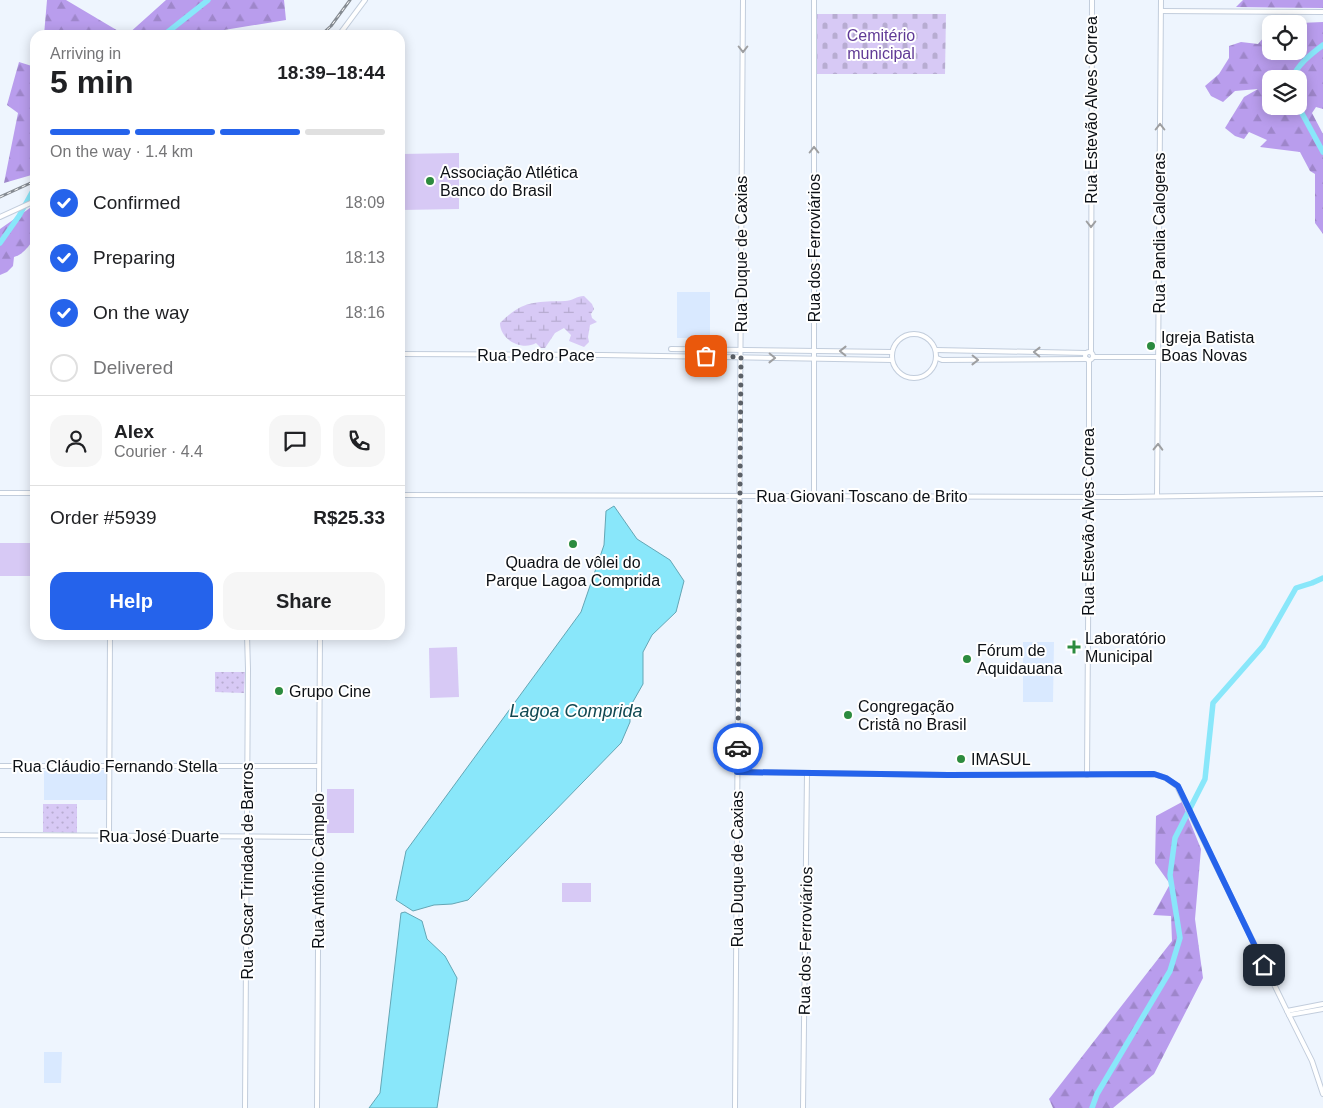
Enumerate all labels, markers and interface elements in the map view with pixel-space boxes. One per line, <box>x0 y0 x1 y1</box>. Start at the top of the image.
map controls <box>1262 15 1307 115</box>
button: locate <box>1262 15 1307 60</box>
street label: Rua Estevão Alves Correa <box>1083 16 1100 204</box>
park label: Cemitério municipal <box>847 27 915 62</box>
text: Arriving in <box>50 45 121 62</box>
one-way arrow <box>738 45 748 53</box>
text: 18:39–18:44 <box>277 62 385 83</box>
text: 5 min <box>50 64 134 100</box>
button: layers <box>1262 70 1307 115</box>
one-way arrow <box>1155 123 1165 131</box>
text: On the way · 1.4 km <box>50 143 193 160</box>
one-way arrow <box>809 146 819 154</box>
street label: Rua Pandia Calogeras <box>1151 153 1168 314</box>
place label: Associação Atlética Banco do Brasil <box>440 164 578 199</box>
street label: Rua dos Ferroviários <box>806 174 823 322</box>
marker: Associação Atlética Banco do Brasil <box>424 175 436 187</box>
street label: Rua Duque de Caxias <box>733 176 750 332</box>
icon: check <box>50 189 78 217</box>
text: Confirmed <box>93 192 181 213</box>
text: 18:09 <box>345 194 385 211</box>
one-way arrow <box>1086 220 1096 228</box>
icon: check <box>50 244 78 272</box>
text: Preparing <box>93 247 175 268</box>
text: 18:13 <box>345 249 385 266</box>
icon: check <box>50 299 78 327</box>
text: On the way <box>93 302 189 323</box>
text: 18:16 <box>345 304 385 321</box>
place label: Igreja Batista Boas Novas <box>1161 329 1254 364</box>
pin <box>685 335 727 377</box>
marker: Igreja Batista Boas Novas <box>1145 340 1157 352</box>
icon: bag <box>692 342 720 370</box>
one-way arrow <box>839 346 847 356</box>
street label: Rua Pedro Pace <box>477 347 595 364</box>
one-way arrow <box>1033 347 1040 357</box>
one-way arrow <box>769 352 777 363</box>
one-way arrow <box>972 355 980 365</box>
text: Delivered <box>93 357 173 378</box>
button: person <box>50 415 102 467</box>
button: chat <box>269 415 321 467</box>
button: phone <box>333 415 385 467</box>
text: Alex <box>114 421 154 442</box>
street label: Rua Estevão Alves Correa <box>1080 428 1097 616</box>
text: Courier · 4.4 <box>114 443 203 460</box>
one-way arrow <box>1153 443 1163 451</box>
street label: Rua Giovani Toscano de Brito <box>756 488 968 505</box>
text: Order #5939 <box>50 507 157 528</box>
text: R$25.33 <box>313 507 385 528</box>
marker: Quadra de vôlei do Parque Lagoa Comprida <box>567 538 579 550</box>
place label: Quadra de vôlei do Parque Lagoa Comprida <box>486 554 660 589</box>
button: Help <box>50 572 213 630</box>
button: Share <box>223 572 385 630</box>
place label: Laboratório Municipal <box>1085 630 1166 665</box>
marker: Laboratório Municipal <box>1067 640 1081 654</box>
place label: Fórum de Aquidauana <box>977 642 1063 677</box>
marker: Fórum de Aquidauana <box>961 653 973 665</box>
place label: Grupo Cine <box>289 683 371 700</box>
marker: Grupo Cine <box>273 685 285 697</box>
place label: Congregação Cristâ no Brasil <box>858 698 966 733</box>
water label: Lagoa Comprida <box>509 701 643 721</box>
marker: Congregação Cristâ no Brasil <box>842 709 854 721</box>
courier <box>713 723 763 773</box>
icon: car <box>724 734 752 762</box>
place label: IMASUL <box>971 751 1031 768</box>
marker: IMASUL <box>955 753 967 765</box>
street label: Rua Cláudio Fernando Stella <box>12 758 218 775</box>
street label: Rua Oscar Trindade de Barros <box>239 763 256 980</box>
street label: Rua Duque de Caxias <box>729 791 746 947</box>
street label: Rua Antônio Campelo <box>310 793 327 949</box>
street label: Rua José Duarte <box>99 828 219 845</box>
street label: Rua dos Ferroviários <box>796 867 815 1015</box>
pin <box>1243 944 1285 986</box>
icon: home <box>1250 951 1278 979</box>

